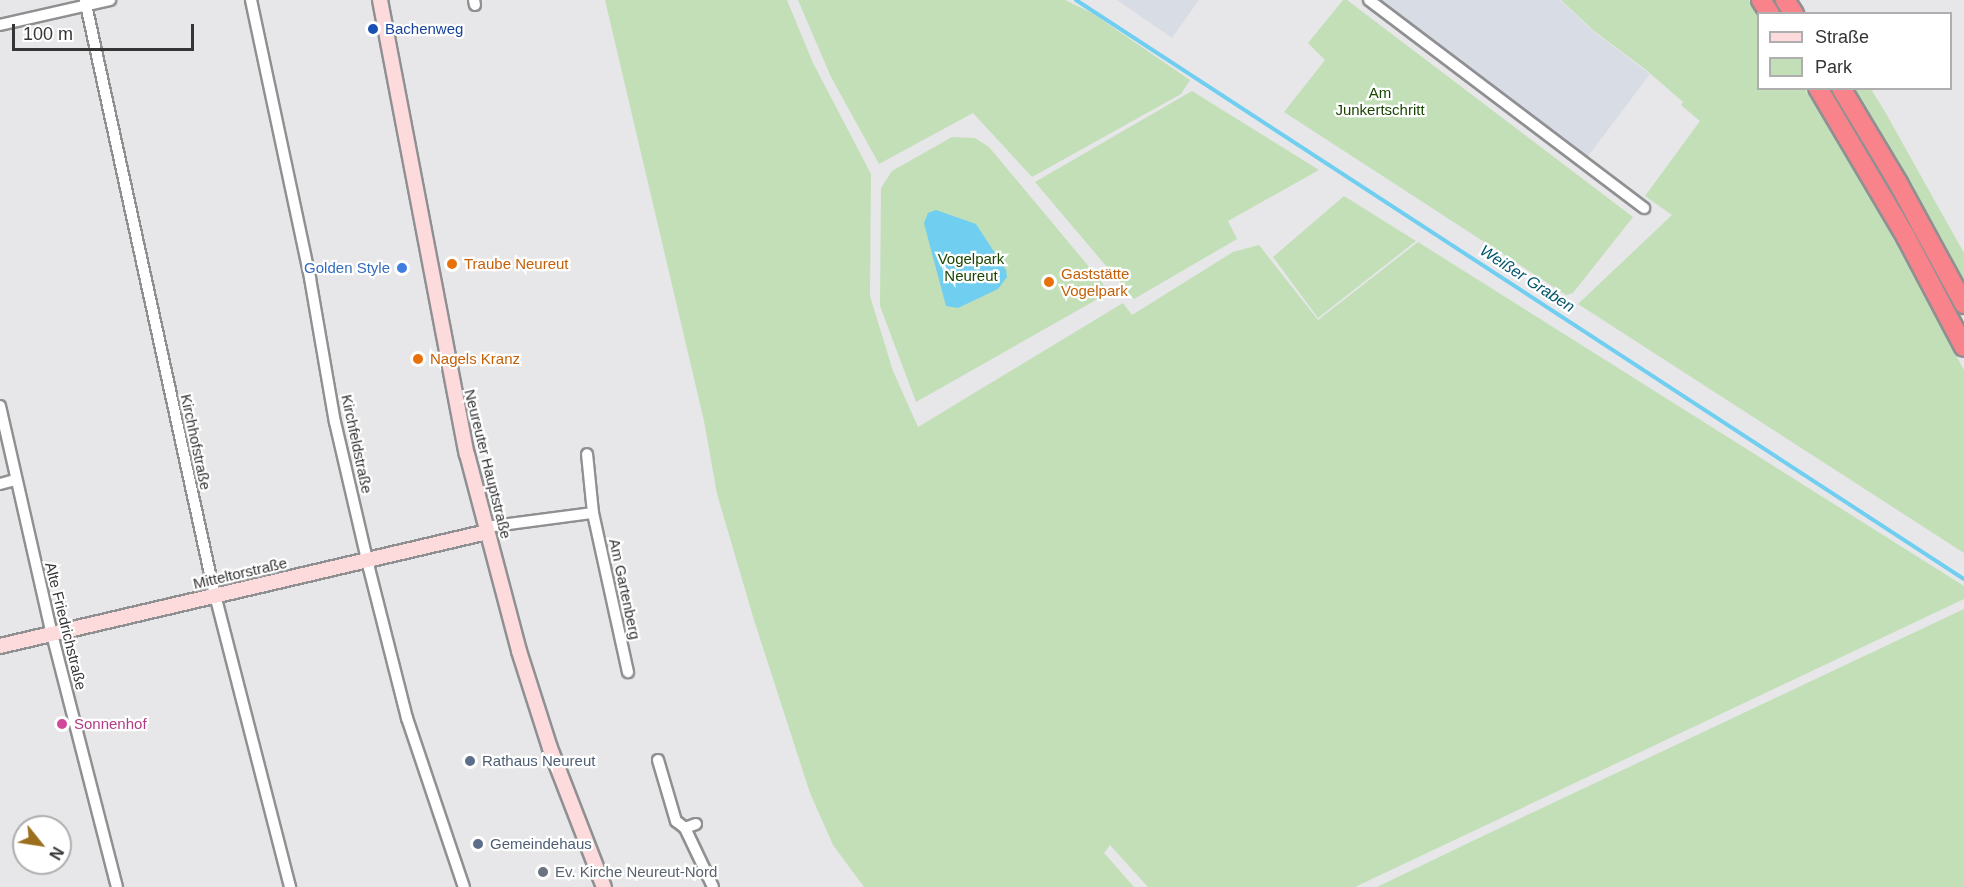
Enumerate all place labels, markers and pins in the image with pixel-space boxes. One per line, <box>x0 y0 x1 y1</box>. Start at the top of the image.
place label: Bachenweg <box>385 20 463 38</box>
marker: Bachenweg <box>366 22 380 36</box>
place label: Traube Neureut <box>464 255 569 273</box>
marker: Traube Neureut <box>445 257 459 271</box>
place label: Golden Style <box>304 259 390 277</box>
marker: Golden Style <box>395 261 409 275</box>
place label: Gaststätte Vogelpark <box>1061 264 1129 299</box>
marker: Gaststätte Vogelpark <box>1042 275 1056 289</box>
place label: Nagels Kranz <box>430 350 520 368</box>
marker: Nagels Kranz <box>411 352 425 366</box>
place label: Sonnenhof <box>74 715 147 733</box>
marker: Sonnenhof <box>55 717 69 731</box>
place label: Rathaus Neureut <box>482 752 595 770</box>
marker: Rathaus Neureut <box>463 754 477 768</box>
place label: Gemeindehaus <box>490 835 592 853</box>
marker: Gemeindehaus <box>471 837 485 851</box>
place label: Ev. Kirche Neureut-Nord <box>555 863 717 881</box>
marker: Ev. Kirche Neureut-Nord <box>536 865 550 879</box>

